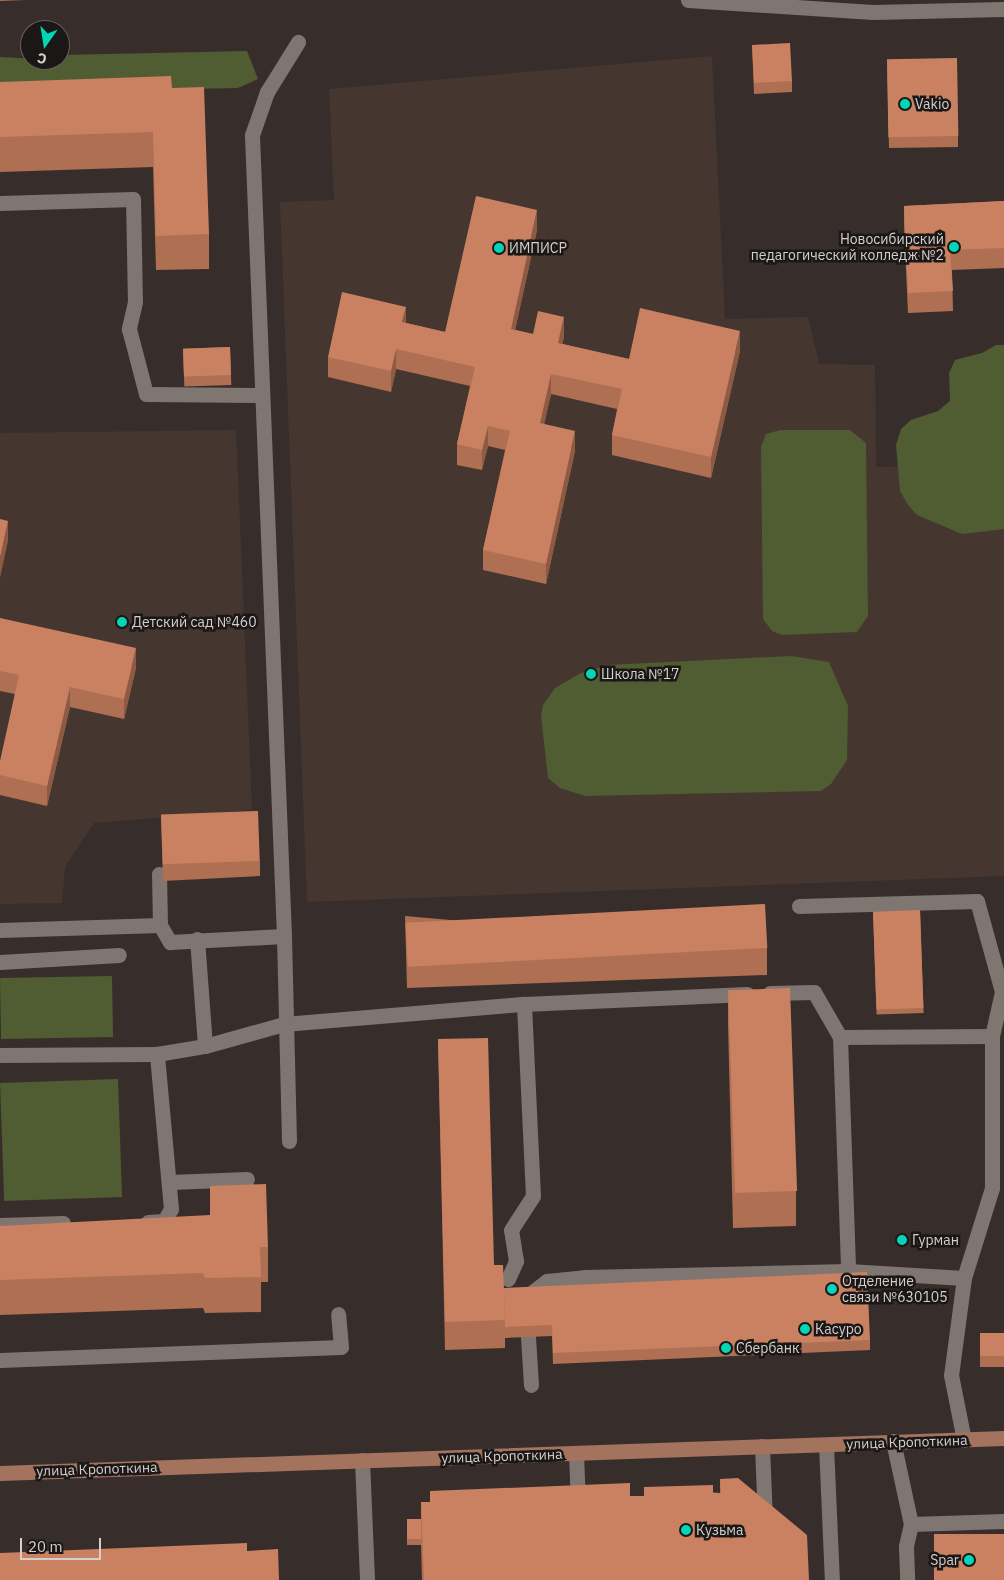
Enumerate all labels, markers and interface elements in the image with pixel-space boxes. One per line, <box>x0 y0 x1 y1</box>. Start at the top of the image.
north arrow <box>20 20 70 70</box>
text: С <box>35 49 48 68</box>
place label: Vakio <box>915 96 949 112</box>
marker: Vakio <box>899 98 911 110</box>
place label: Новосибирский педагогический колледж №2 <box>751 231 944 264</box>
place label: ИМПИСР <box>509 240 567 256</box>
marker: Новосибирский педагогический колледж №2 <box>948 241 960 253</box>
marker: ИМПИСР <box>493 242 505 254</box>
place label: Детский сад №460 <box>132 614 257 630</box>
marker: Детский сад №460 <box>116 616 128 628</box>
place label: Школа №17 <box>601 666 680 682</box>
marker: Школа №17 <box>585 668 597 680</box>
place label: Гурман <box>912 1232 959 1248</box>
marker: Гурман <box>896 1234 908 1246</box>
place label: Отделение связи №630105 <box>842 1273 948 1305</box>
marker: Отделение связи №630105 <box>826 1283 838 1295</box>
place label: Касуро <box>815 1321 862 1337</box>
marker: Касуро <box>799 1323 811 1335</box>
place label: Сбербанк <box>736 1340 800 1356</box>
marker: Сбербанк <box>720 1342 732 1354</box>
street label: улица Кропоткина <box>846 1431 968 1453</box>
street label: улица Кропоткина <box>441 1445 563 1467</box>
street label: улица Кропоткина <box>36 1458 158 1480</box>
place label: Кузьма <box>696 1522 743 1538</box>
marker: Кузьма <box>680 1524 692 1536</box>
scale bar <box>22 1528 104 1560</box>
text: 20 m <box>28 1537 63 1556</box>
place label: Spar <box>930 1552 959 1568</box>
marker: Spar <box>963 1554 975 1566</box>

